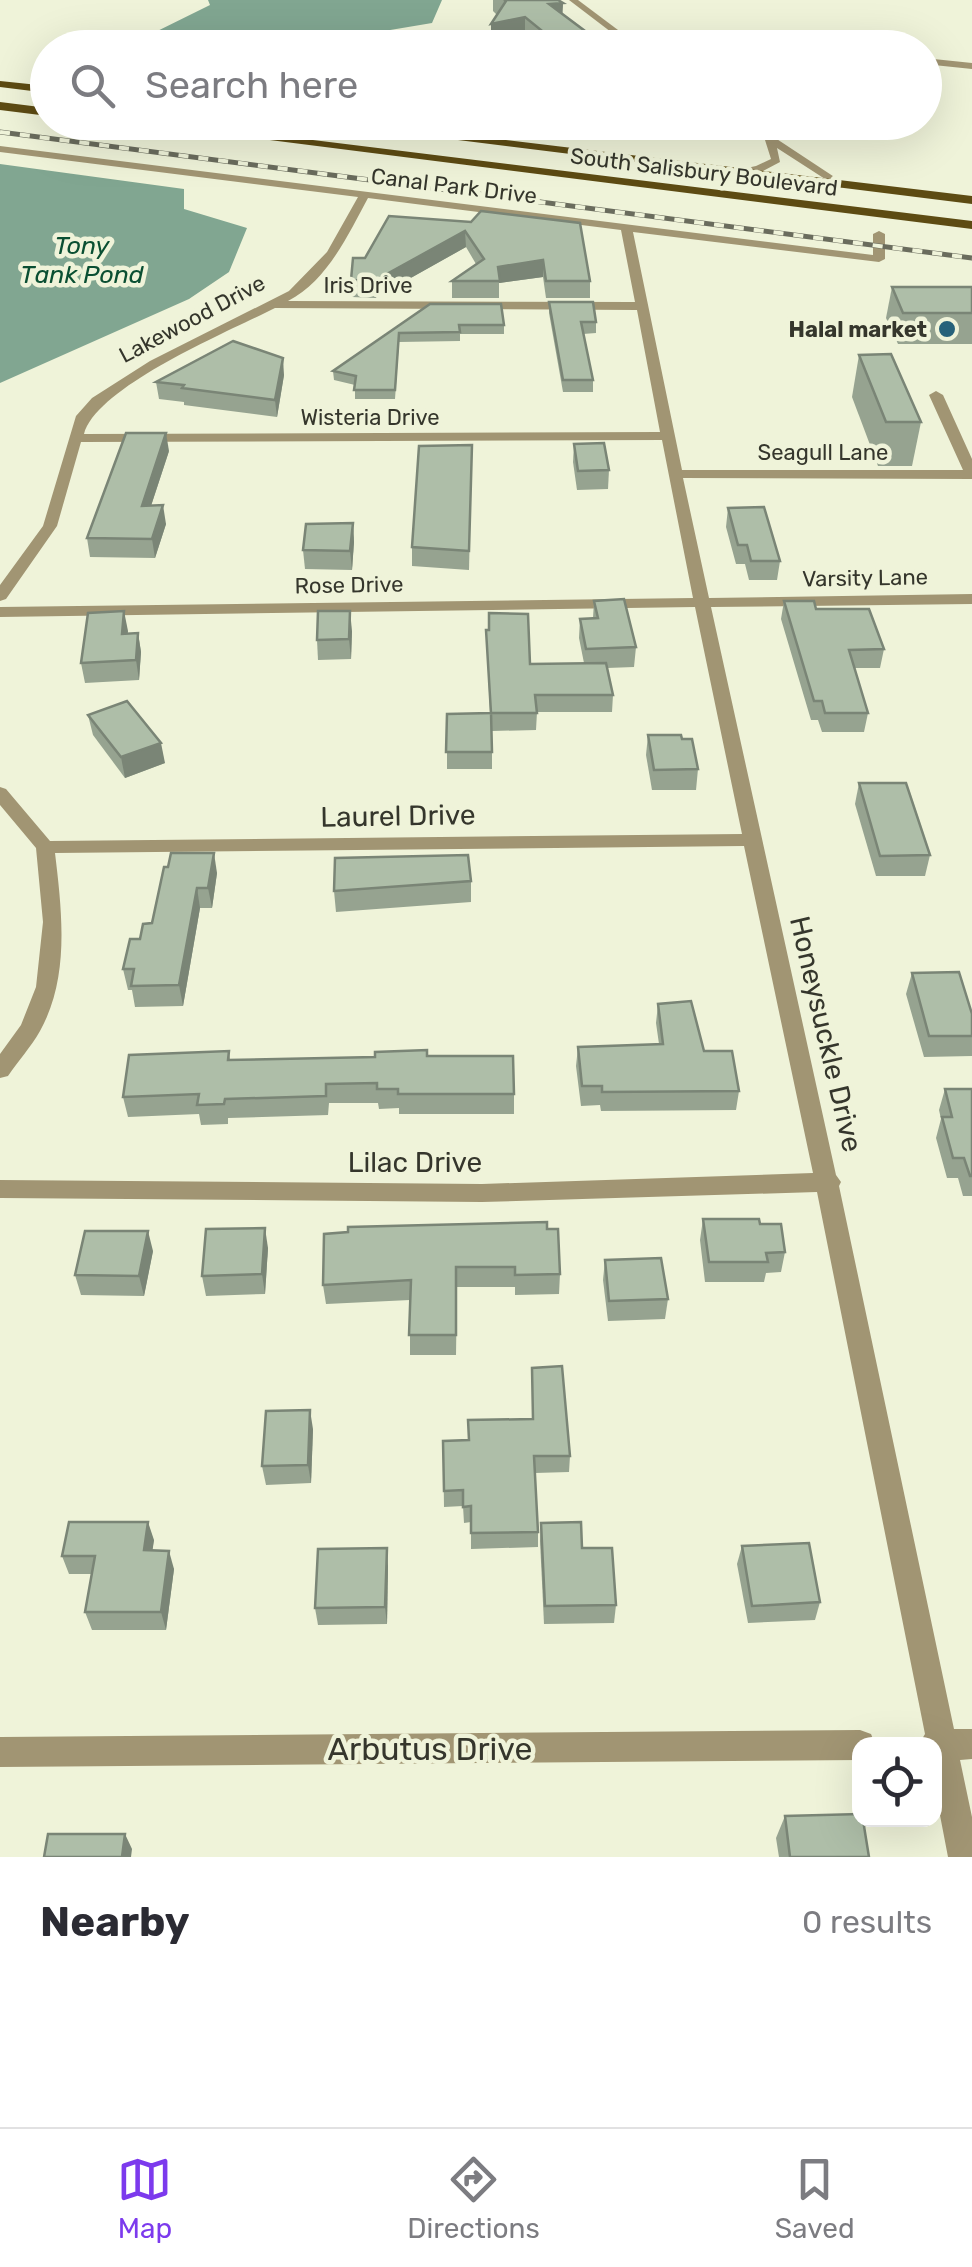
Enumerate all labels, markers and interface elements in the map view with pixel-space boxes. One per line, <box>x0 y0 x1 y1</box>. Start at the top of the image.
search box <box>30 30 942 140</box>
icon: search <box>65 58 120 113</box>
text: Search here <box>145 62 358 108</box>
street label: South Salisbury Boulevard <box>569 142 839 202</box>
street label: Canal Park Drive <box>370 162 538 210</box>
water label: Tony Tank Pond <box>20 231 145 289</box>
street label: Lakewood Drive <box>114 269 270 369</box>
street label: Iris Drive <box>323 272 413 299</box>
place label: Halal market <box>789 316 927 343</box>
marker: Halal market <box>936 318 958 340</box>
street label: Wisteria Drive <box>300 404 440 431</box>
street label: Seagull Lane <box>758 439 888 466</box>
street label: Varsity Lane <box>802 563 928 593</box>
street label: Rose Drive <box>294 571 404 599</box>
street label: Laurel Drive <box>320 798 476 834</box>
street label: Honeysuckle Drive <box>783 913 869 1155</box>
street label: Lilac Drive <box>348 1146 482 1179</box>
street label: Arbutus Drive <box>328 1730 532 1768</box>
map controls <box>852 1737 942 1827</box>
button: locate <box>852 1737 942 1827</box>
text: Nearby <box>40 1897 190 1947</box>
text: 0 results <box>802 1903 932 1941</box>
tab: Map <box>117 2152 172 2245</box>
tab: Directions <box>407 2152 540 2245</box>
tab: Saved <box>775 2152 855 2245</box>

